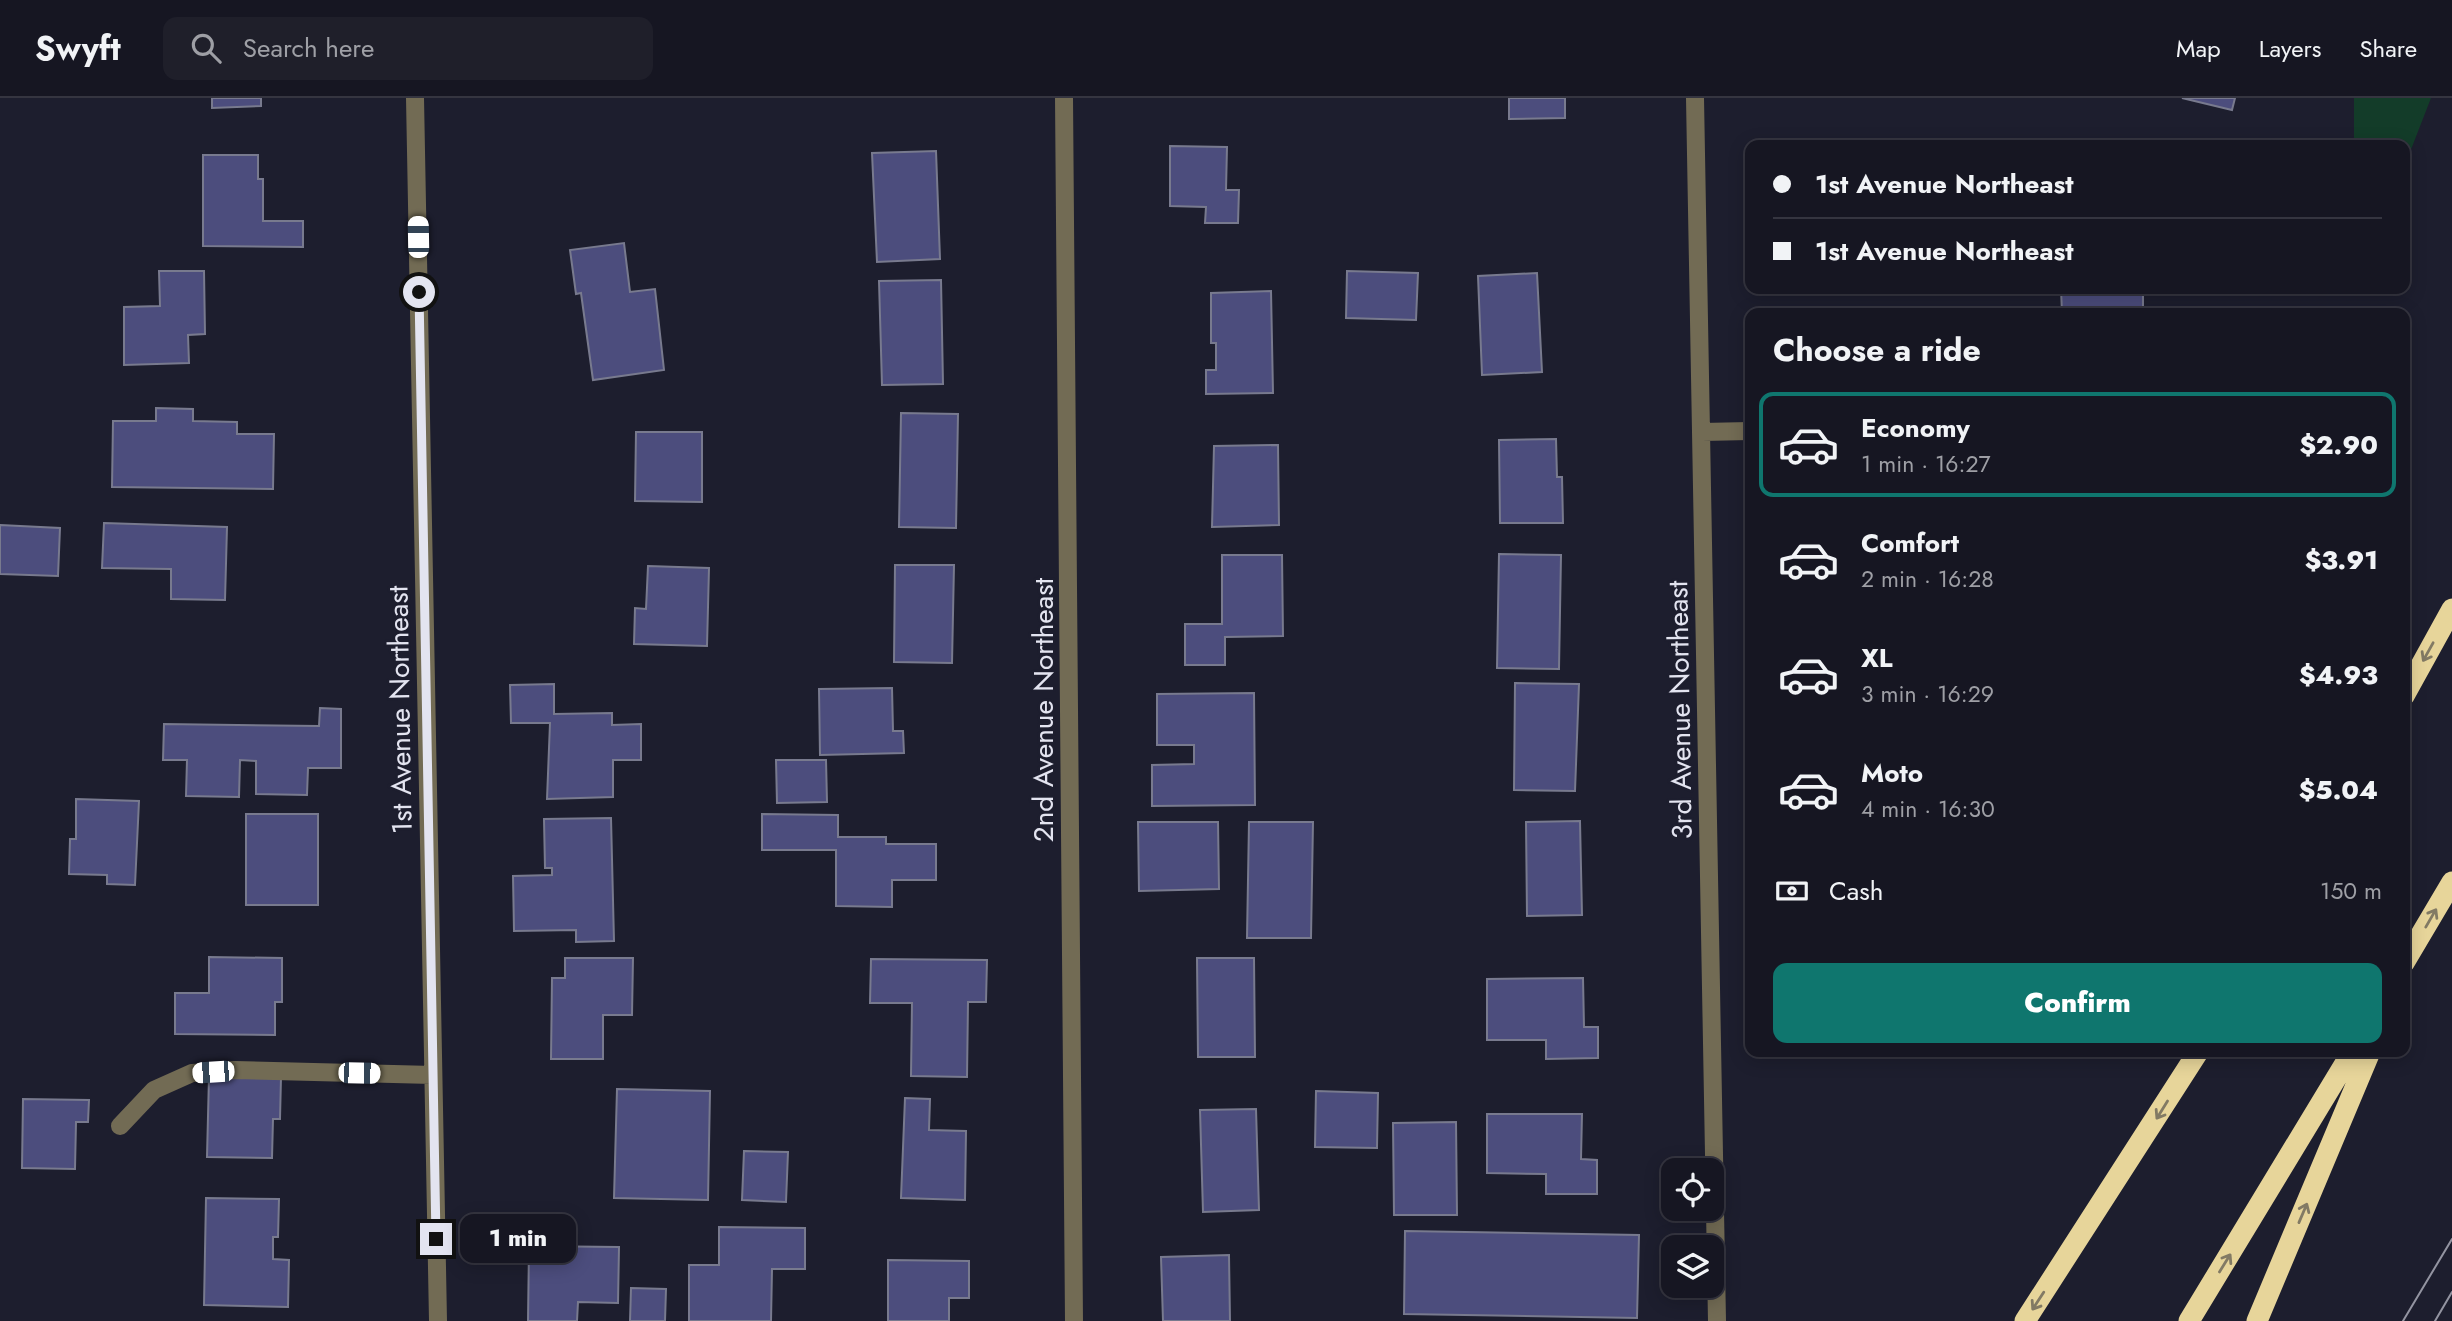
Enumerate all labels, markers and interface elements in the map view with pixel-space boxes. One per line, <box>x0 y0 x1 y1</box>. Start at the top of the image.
search box <box>163 17 653 80</box>
text: Swyft <box>35 25 121 72</box>
icon: search <box>187 29 225 67</box>
text: Search here <box>243 29 374 67</box>
text: Map <box>2176 31 2221 66</box>
text: Layers <box>2259 31 2321 66</box>
text: Share <box>2359 31 2417 66</box>
text: 1st Avenue Northeast <box>1815 165 2074 203</box>
car <box>408 216 429 258</box>
text: 1st Avenue Northeast <box>1815 232 2074 270</box>
route start <box>403 276 435 308</box>
text: Choose a ride <box>1773 327 1981 373</box>
text: Economy <box>1861 409 1970 447</box>
icon: car <box>1777 413 1840 476</box>
text: $2.90 <box>2299 426 2378 464</box>
text: 1 min · 16:27 <box>1861 447 1991 481</box>
text: Comfort <box>1861 524 1959 562</box>
icon: car <box>1777 528 1840 591</box>
text: $3.91 <box>2305 541 2378 579</box>
text: 2 min · 16:28 <box>1861 562 1994 596</box>
street label: 2nd Avenue Northeast <box>1023 577 1064 842</box>
street label: 3rd Avenue Northeast <box>1657 580 1703 840</box>
street label: 1st Avenue Northeast <box>377 585 423 835</box>
text: XL <box>1861 639 1893 677</box>
one-way arrow <box>2421 642 2435 662</box>
icon: car <box>1777 643 1840 706</box>
text: $4.93 <box>2299 656 2378 694</box>
text: 3 min · 16:29 <box>1861 677 1994 711</box>
text: Moto <box>1861 754 1923 792</box>
icon: car <box>1777 758 1840 821</box>
text: $5.04 <box>2299 771 2378 809</box>
text: 4 min · 16:30 <box>1861 792 1995 826</box>
icon: cash <box>1773 872 1811 910</box>
text: Cash <box>1829 872 1883 910</box>
text: 150 m <box>2320 874 2382 908</box>
one-way arrow <box>2424 908 2438 928</box>
button: Confirm <box>1773 963 2382 1043</box>
car <box>192 1060 235 1084</box>
car <box>338 1062 381 1084</box>
one-way arrow <box>2154 1099 2168 1119</box>
map controls <box>1661 1158 1724 1298</box>
button: locate <box>1661 1158 1724 1221</box>
one-way arrow <box>2297 1203 2310 1224</box>
callout: 1 min <box>460 1214 576 1264</box>
text: 1 min <box>489 1221 547 1255</box>
route end <box>420 1223 452 1255</box>
button: layers <box>1661 1235 1724 1298</box>
one-way arrow <box>2217 1254 2232 1273</box>
one-way arrow <box>2031 1291 2046 1310</box>

